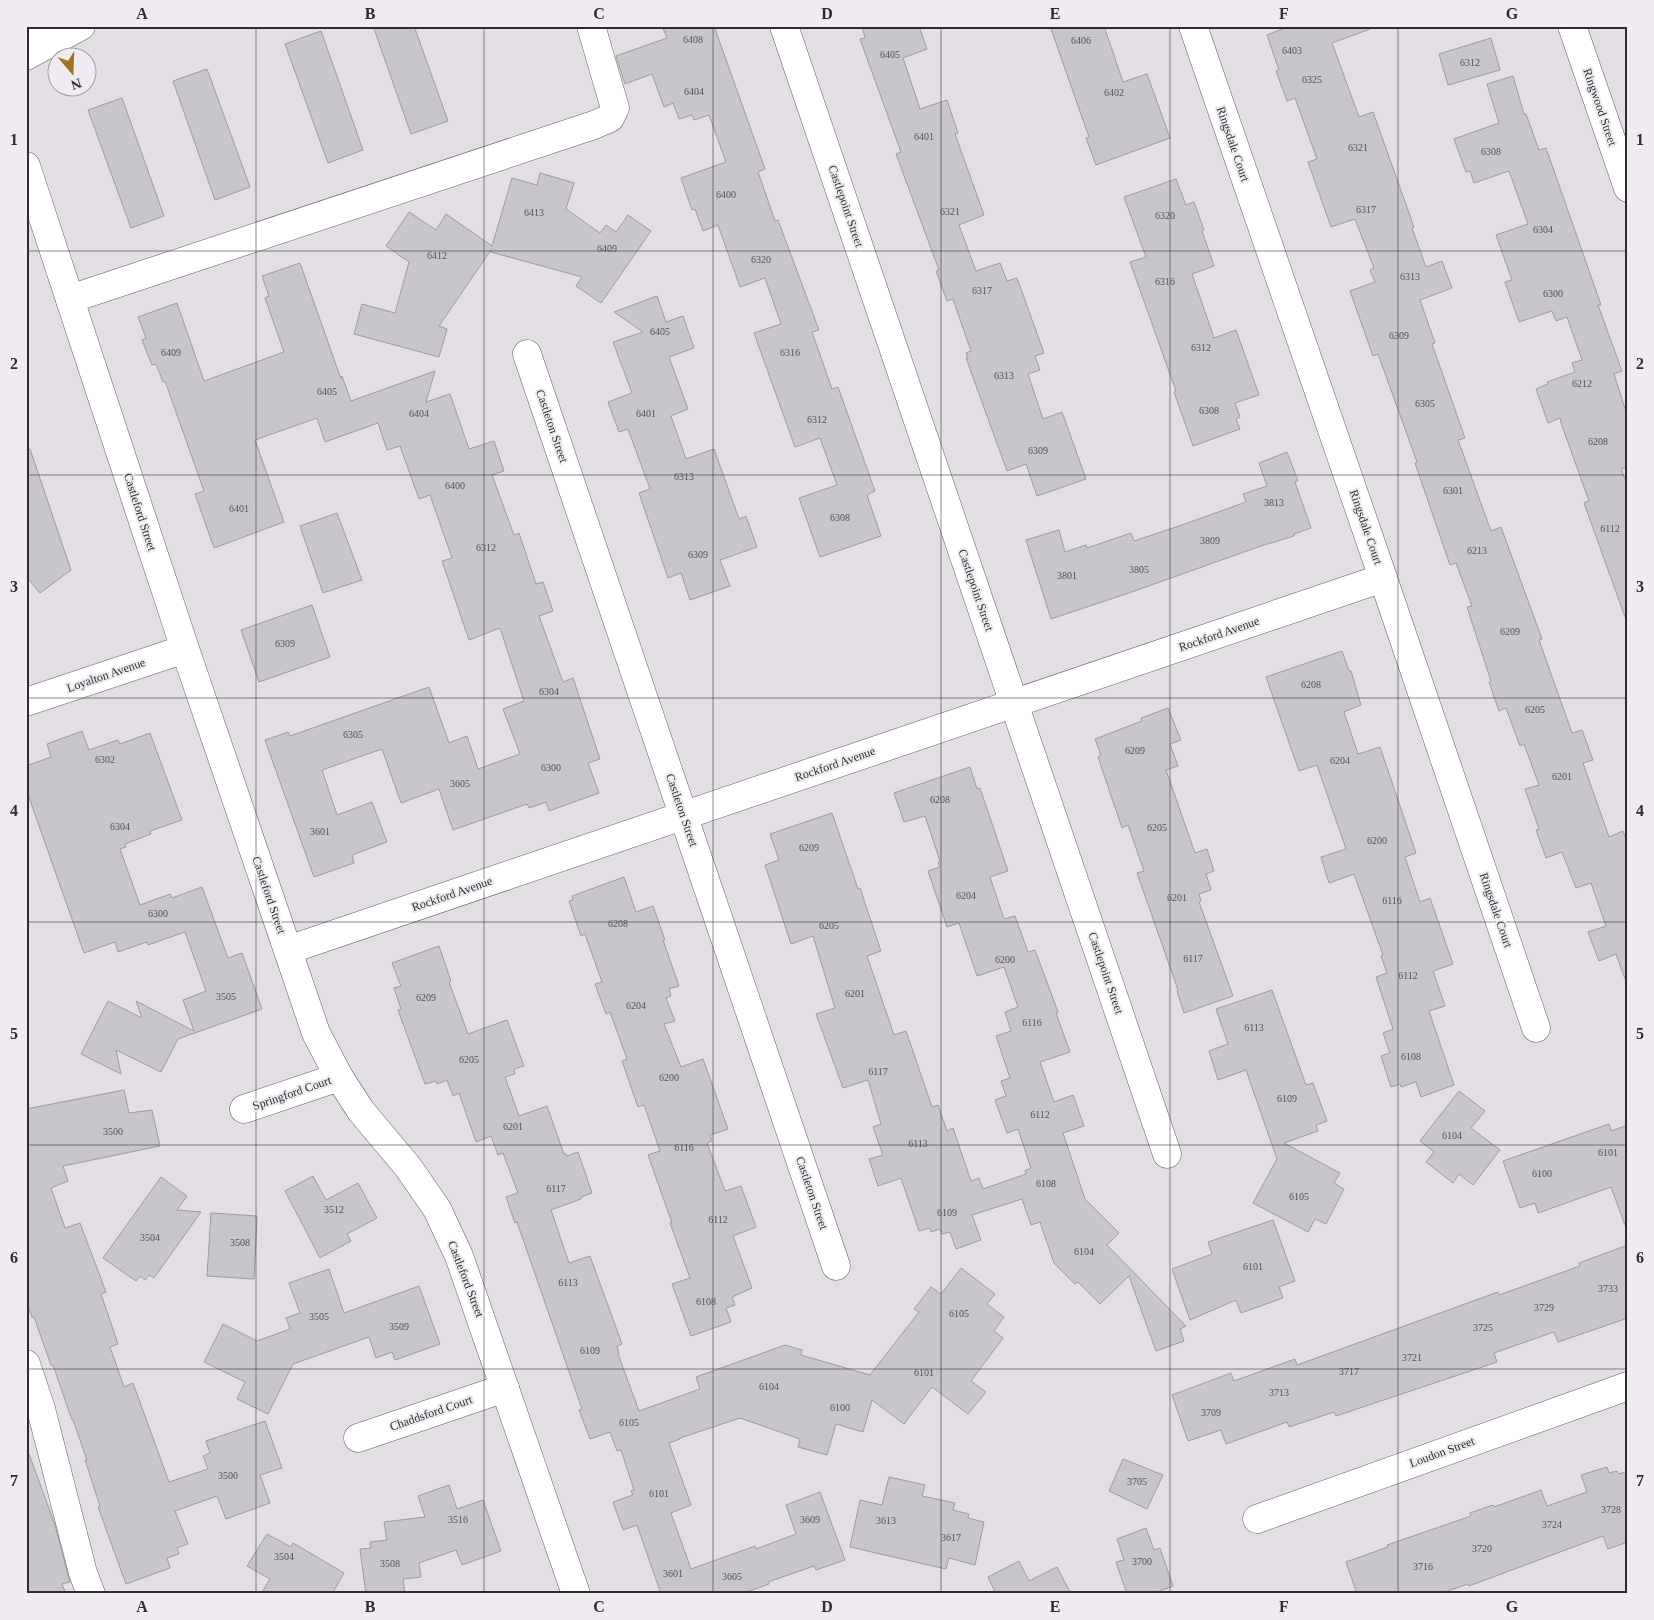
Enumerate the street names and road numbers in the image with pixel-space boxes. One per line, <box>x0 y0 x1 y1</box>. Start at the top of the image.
street label: Ringwood Street <box>1580 66 1620 148</box>
street label: Ringsdale Court <box>1214 105 1253 184</box>
street label: Castlepoint Street <box>825 163 867 249</box>
street label: Castleton Street <box>533 388 571 465</box>
street label: Castleford Street <box>121 471 159 553</box>
street label: Ringsdale Court <box>1347 488 1386 567</box>
street label: Castlepoint Street <box>955 547 997 633</box>
street label: Rockford Avenue <box>1177 614 1261 654</box>
street label: Loyalton Avenue <box>65 655 147 695</box>
street label: Rockford Avenue <box>793 744 877 784</box>
street label: Castleton Street <box>663 772 701 849</box>
street label: Castleford Street <box>249 854 289 936</box>
street label: Ringsdale Court <box>1477 871 1516 950</box>
street label: Rockford Avenue <box>410 874 494 914</box>
street label: Castlepoint Street <box>1085 930 1127 1016</box>
street label: Springford Court <box>251 1073 334 1113</box>
street label: Castleton Street <box>793 1155 831 1232</box>
street label: Castleford Street <box>445 1239 487 1320</box>
street label: Chaddsford Court <box>388 1392 475 1434</box>
street label: Loudon Street <box>1408 1434 1477 1470</box>

